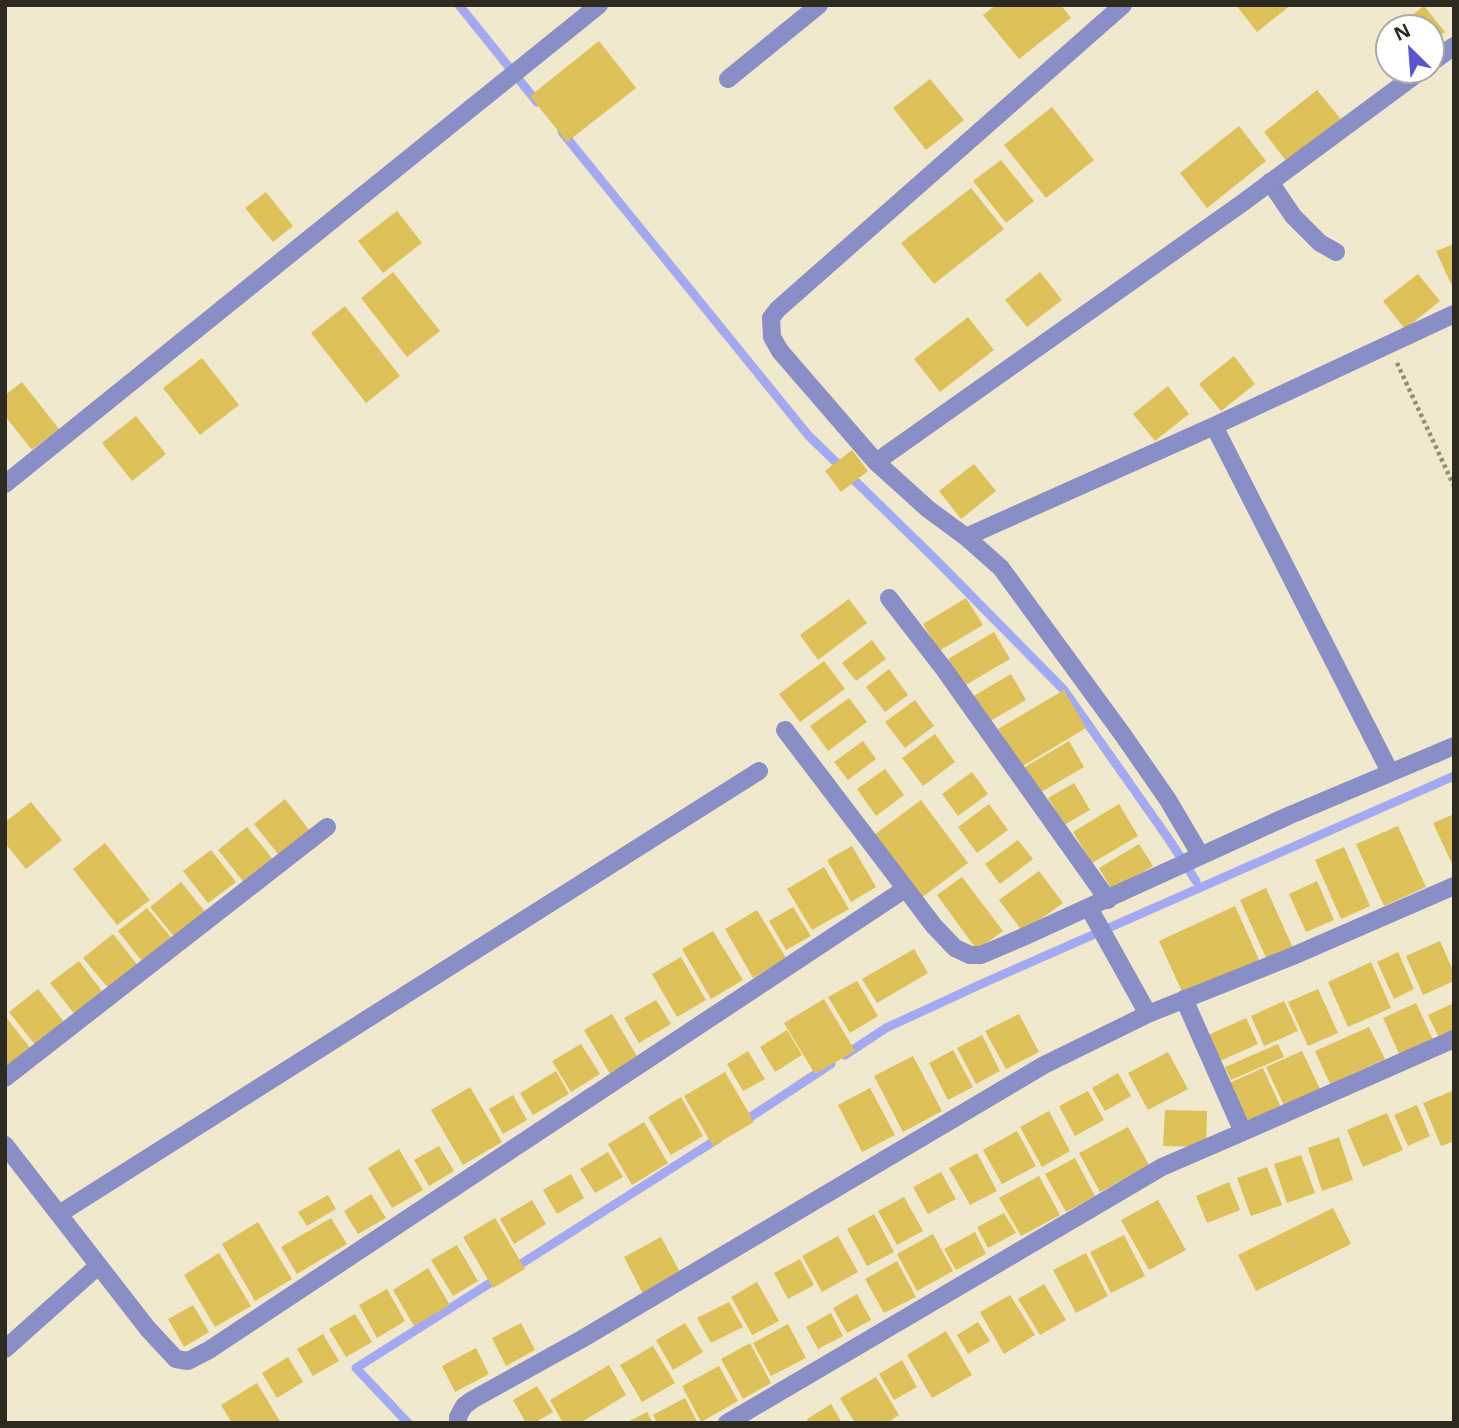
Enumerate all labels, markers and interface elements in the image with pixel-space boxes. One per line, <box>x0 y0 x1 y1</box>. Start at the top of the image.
north arrow <box>1375 14 1445 84</box>
text: N <box>1389 17 1414 47</box>

